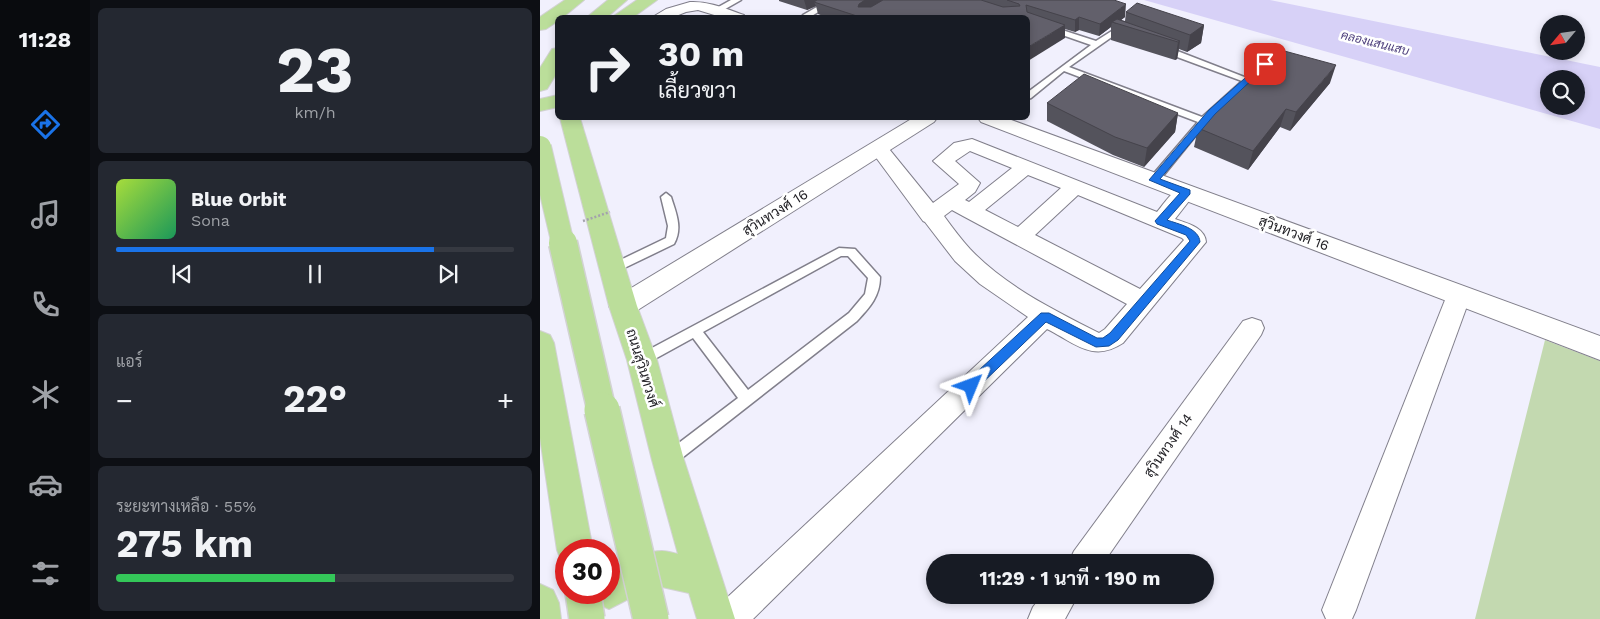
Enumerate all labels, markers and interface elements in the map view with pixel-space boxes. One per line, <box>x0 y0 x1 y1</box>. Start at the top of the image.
north arrow <box>1540 15 1585 60</box>
map controls <box>1540 15 1585 115</box>
text: 11:28 <box>19 27 71 52</box>
water label: คลองแสนแสบ <box>1339 28 1411 58</box>
text: 23 <box>276 32 354 108</box>
text: 30 m <box>658 33 744 75</box>
icon: right <box>575 35 640 100</box>
pin <box>1244 43 1286 85</box>
icon: arrive <box>1251 50 1279 78</box>
button: search <box>1540 70 1585 115</box>
text: เลี้ยวขวา <box>658 78 736 103</box>
text: km/h <box>294 103 336 122</box>
icon: directions <box>28 107 63 142</box>
street label: สุวินทวงศ์ 16 <box>739 185 812 240</box>
text: Blue Orbit <box>191 188 286 211</box>
icon: music <box>28 197 63 232</box>
text: Sona <box>191 211 230 230</box>
street label: สุวินทวงศ์ 16 <box>1256 211 1332 256</box>
icon: previous <box>168 260 196 288</box>
icon: pause <box>301 260 329 288</box>
icon: next <box>434 260 462 288</box>
icon: phone <box>28 287 63 322</box>
street label: ถนนสุวินทวงศ์ <box>622 326 663 410</box>
text: แอร์ <box>116 352 142 371</box>
position arrow <box>944 359 996 411</box>
icon: climate <box>28 377 63 412</box>
text: 22° <box>283 377 347 421</box>
text: − <box>116 384 133 417</box>
text: + <box>497 384 514 417</box>
street label: สุวินทวงศ์ 14 <box>1139 410 1197 481</box>
icon: car <box>28 467 63 502</box>
text: ระยะทางเหลือ · 55% <box>116 497 256 516</box>
text: 275 km <box>116 522 253 566</box>
speed limit sign: 30 <box>555 539 620 604</box>
icon: filters <box>28 556 63 591</box>
text: 11:29 · 1 นาที · 190 m <box>980 567 1160 590</box>

